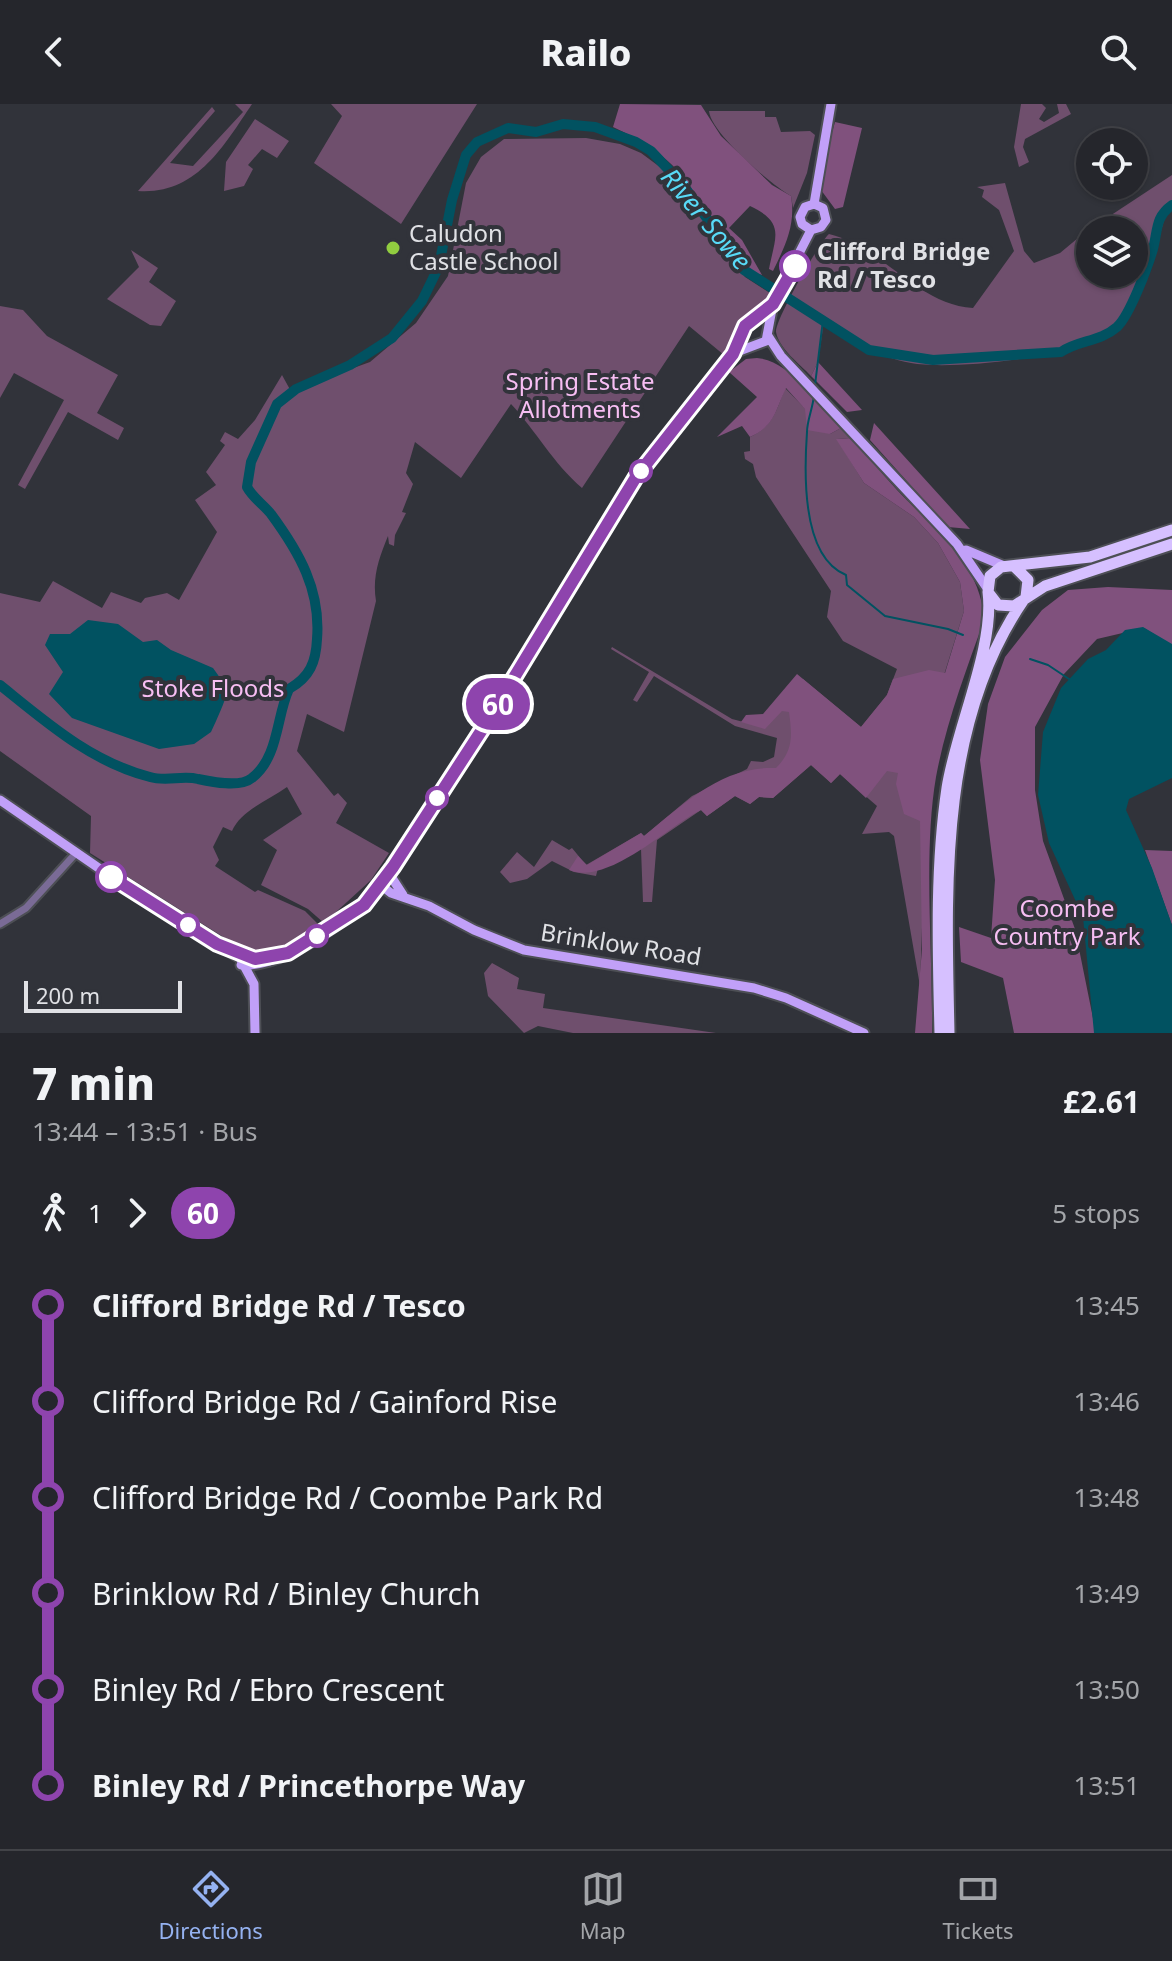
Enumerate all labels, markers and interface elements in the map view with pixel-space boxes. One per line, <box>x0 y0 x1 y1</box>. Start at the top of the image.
text: Railo <box>541 28 631 77</box>
icon: back <box>32 30 76 74</box>
icon: search <box>1096 30 1140 74</box>
map controls <box>1076 128 1148 288</box>
button: locate <box>1076 128 1148 200</box>
water label: River Sowe <box>653 160 760 277</box>
place label: Caludon Castle School <box>409 216 559 277</box>
button: layers <box>1076 216 1148 288</box>
place label: Clifford Bridge Rd / Tesco <box>817 234 990 295</box>
marker: Caludon Castle School <box>384 239 402 257</box>
marker: Clifford Bridge Rd / Tesco <box>780 251 810 281</box>
park label: Spring Estate Allotments <box>505 364 655 425</box>
unlabelled marker <box>630 460 652 482</box>
park label: Stoke Floods <box>142 671 284 704</box>
line badge: 60 <box>462 678 534 730</box>
text: 60 <box>482 685 514 723</box>
unlabelled marker <box>426 787 448 809</box>
unlabelled marker <box>96 862 126 892</box>
park label: Coombe Country Park <box>993 891 1141 952</box>
unlabelled marker <box>177 914 199 936</box>
street label: Brinklow Road <box>538 915 704 973</box>
unlabelled marker <box>306 925 328 947</box>
scale bar <box>24 977 182 1013</box>
text: 200 m <box>36 980 100 1010</box>
text: 7 min <box>32 1053 155 1113</box>
text: £2.61 <box>1063 1081 1140 1122</box>
text: 13:44 – 13:51 · Bus <box>32 1113 257 1149</box>
icon: walk <box>32 1191 76 1235</box>
icon: forward <box>115 1191 159 1235</box>
text: 60 <box>187 1194 219 1232</box>
text: 1 <box>88 1195 103 1231</box>
text: 5 stops <box>1052 1195 1140 1231</box>
text: Clifford Bridge Rd / Tesco <box>92 1285 466 1326</box>
text: 13:45 <box>1074 1287 1140 1323</box>
text: Clifford Bridge Rd / Gainford Rise <box>92 1381 558 1422</box>
text: 13:46 <box>1074 1383 1140 1419</box>
text: Clifford Bridge Rd / Coombe Park Rd <box>92 1477 603 1518</box>
text: 13:48 <box>1074 1479 1140 1515</box>
text: Brinklow Rd / Binley Church <box>92 1573 480 1614</box>
text: 13:49 <box>1074 1575 1140 1611</box>
text: Binley Rd / Ebro Crescent <box>92 1669 444 1710</box>
text: 13:50 <box>1074 1671 1140 1707</box>
text: Binley Rd / Princethorpe Way <box>92 1765 525 1806</box>
text: 13:51 <box>1074 1767 1140 1803</box>
tab: Directions <box>158 1867 263 1945</box>
tab: Map <box>580 1867 626 1945</box>
tab: Tickets <box>942 1867 1014 1945</box>

